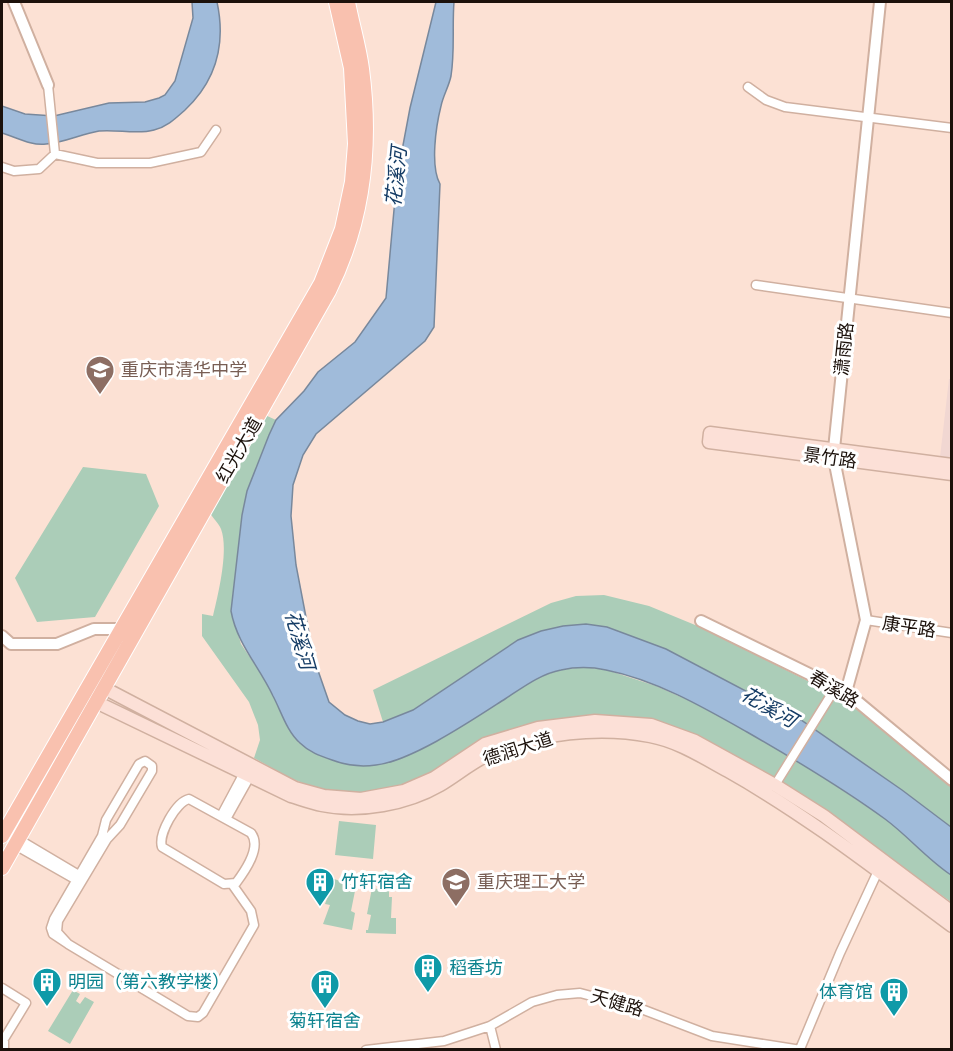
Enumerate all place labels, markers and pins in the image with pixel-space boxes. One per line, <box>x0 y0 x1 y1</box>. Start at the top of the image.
school or university icon: 重庆市清华中学 <box>84 354 116 396</box>
place label: 重庆市清华中学 <box>121 358 247 382</box>
building icon: 竹轩宿舍 <box>304 866 336 908</box>
school or university icon: 重庆理工大学 <box>440 866 472 908</box>
place label: 竹轩宿舍 <box>341 870 413 894</box>
place label: 重庆理工大学 <box>477 870 585 894</box>
building icon: 稻香坊 <box>412 952 444 994</box>
place label: 稻香坊 <box>449 956 503 980</box>
building icon: 明园（第六教学楼） <box>31 966 63 1008</box>
building icon: 菊轩宿舍 <box>309 968 341 1010</box>
place label: 明园（第六教学楼） <box>68 970 230 994</box>
building icon: 体育馆 <box>878 976 910 1018</box>
place label: 体育馆 <box>819 980 873 1004</box>
place label: 菊轩宿舍 <box>289 1009 361 1033</box>

